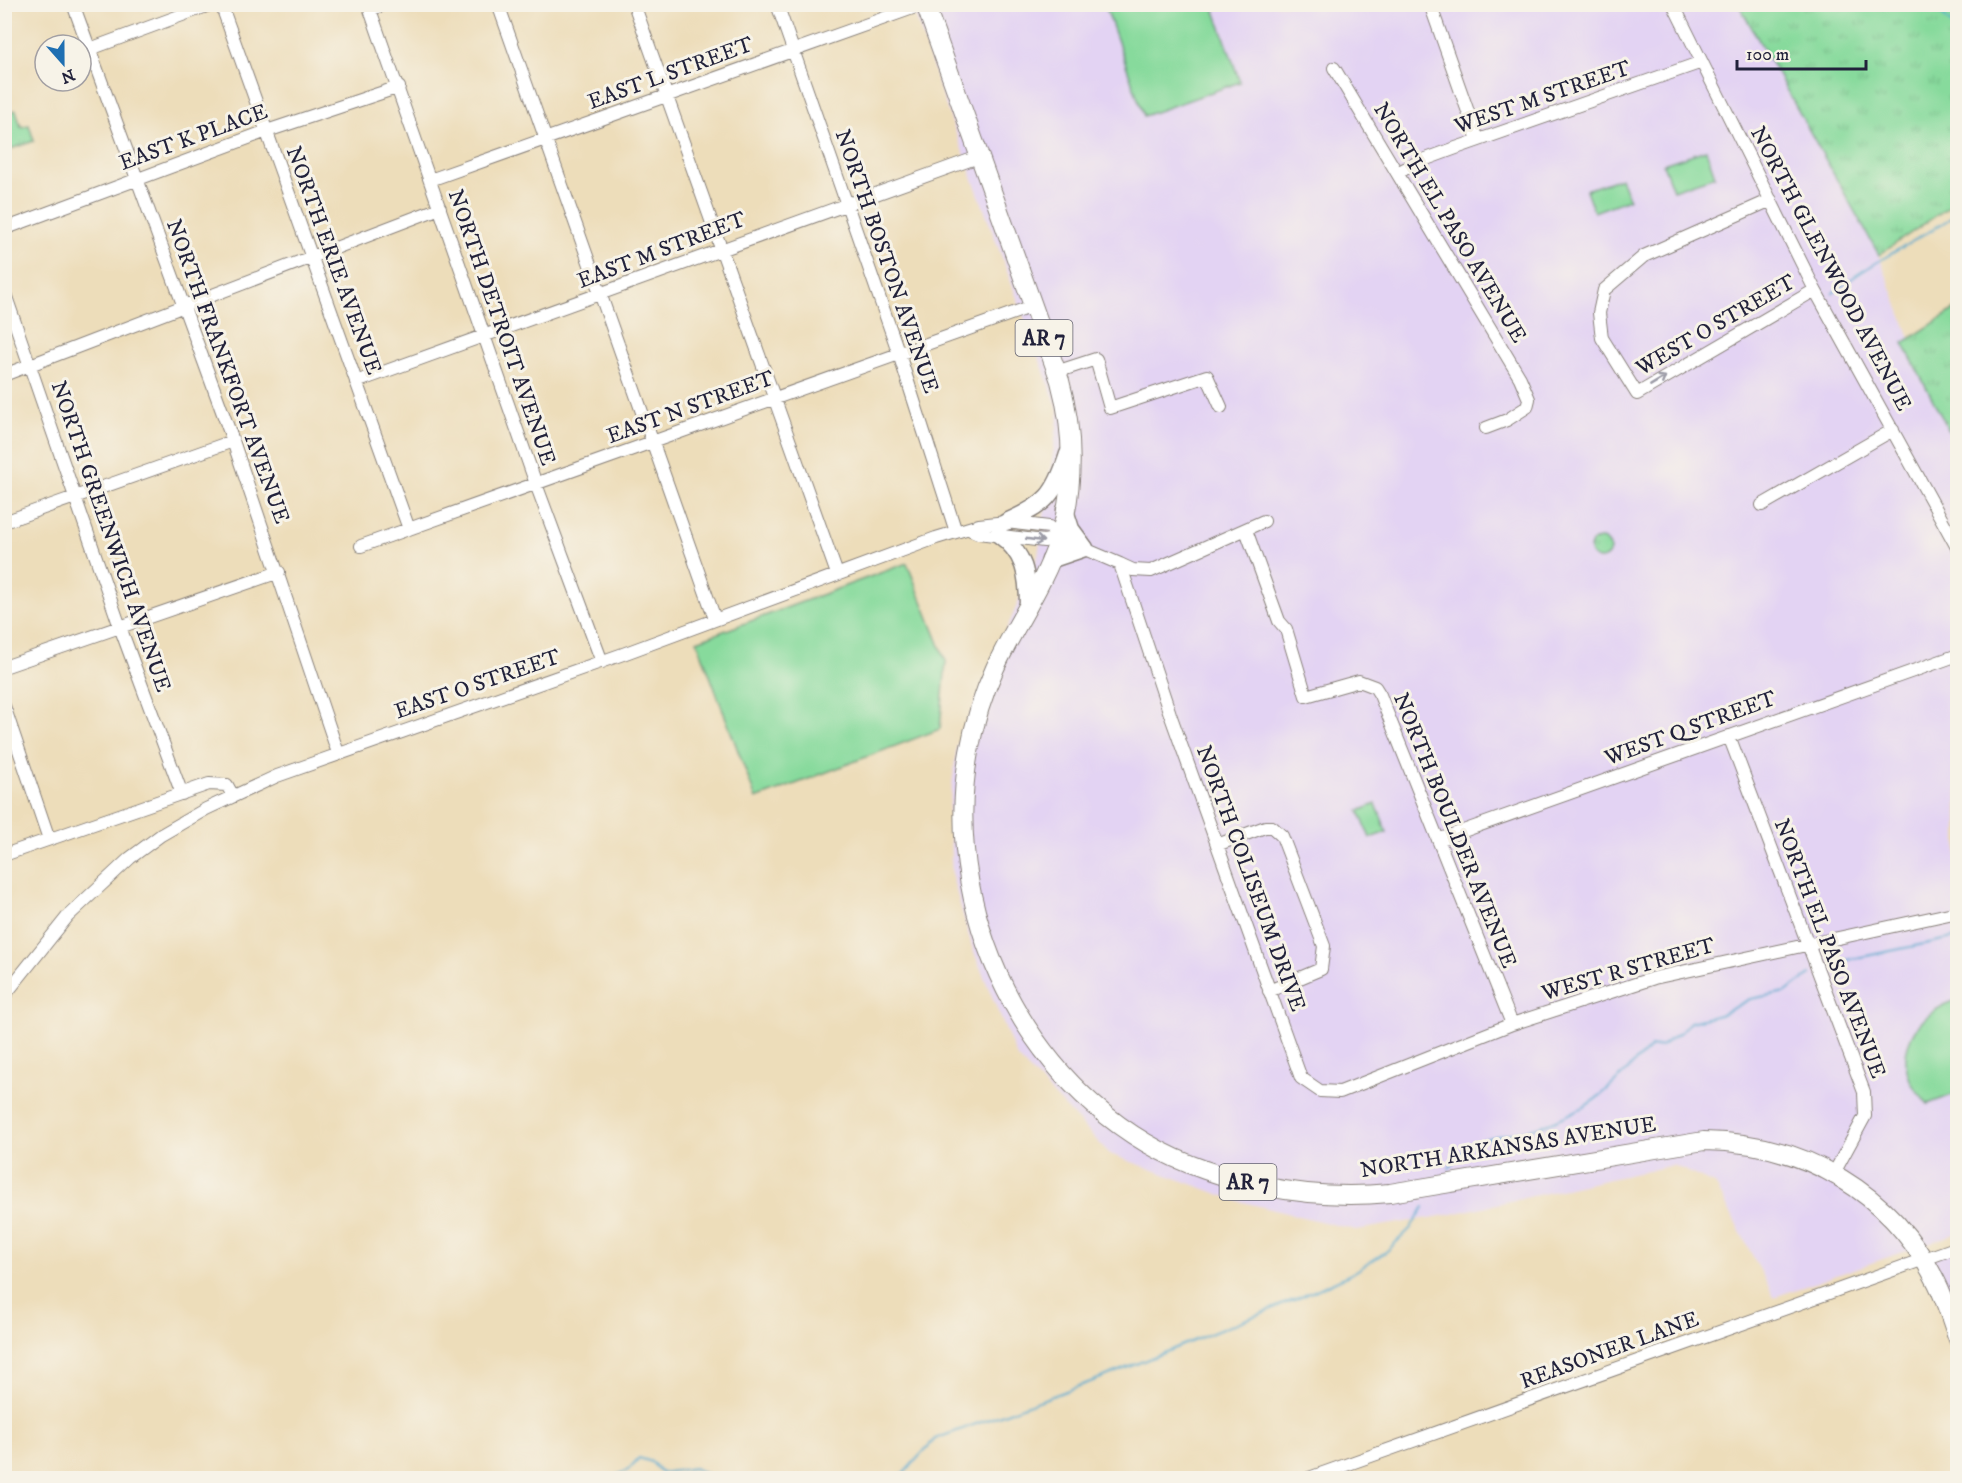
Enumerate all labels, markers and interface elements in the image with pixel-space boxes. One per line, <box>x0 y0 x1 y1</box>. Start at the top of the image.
street label: EAST L STREET <box>584 31 757 116</box>
north arrow <box>33 33 93 93</box>
scale bar <box>1737 33 1866 71</box>
text: 100 m <box>1746 44 1789 66</box>
street label: WEST M STREET <box>1450 55 1634 140</box>
text: N <box>58 64 78 88</box>
street label: EAST K PLACE <box>116 98 271 177</box>
street label: NORTH EL PASO AVENUE <box>1367 98 1532 348</box>
street label: NORTH GLENWOOD AVENUE <box>1744 122 1917 415</box>
street label: NORTH BOSTON AVENUE <box>829 126 944 397</box>
street label: NORTH ERIE AVENUE <box>280 143 387 378</box>
street label: NORTH DETROIT AVENUE <box>442 186 562 469</box>
street label: EAST M STREET <box>574 206 750 295</box>
street label: NORTH FRANKFORT AVENUE <box>160 216 295 527</box>
street label: WEST O STREET <box>1630 269 1801 382</box>
road number: AR 7 <box>1016 320 1072 356</box>
street label: EAST N STREET <box>603 365 778 450</box>
one-way arrow <box>1649 375 1666 387</box>
street label: NORTH GREENWICH AVENUE <box>45 377 177 696</box>
one-way arrow <box>1025 534 1044 545</box>
street label: EAST O STREET <box>391 643 564 725</box>
street label: WEST Q STREET <box>1600 685 1780 772</box>
street label: NORTH BOULDER AVENUE <box>1387 689 1522 972</box>
street label: NORTH COLISEUM DRIVE <box>1190 742 1311 1015</box>
street label: NORTH EL PASO AVENUE <box>1768 815 1892 1082</box>
street label: WEST R STREET <box>1538 932 1718 1007</box>
street label: NORTH ARKANSAS AVENUE <box>1358 1111 1658 1184</box>
road number: AR 7 <box>1220 1164 1276 1200</box>
street label: REASONER LANE <box>1517 1306 1702 1395</box>

